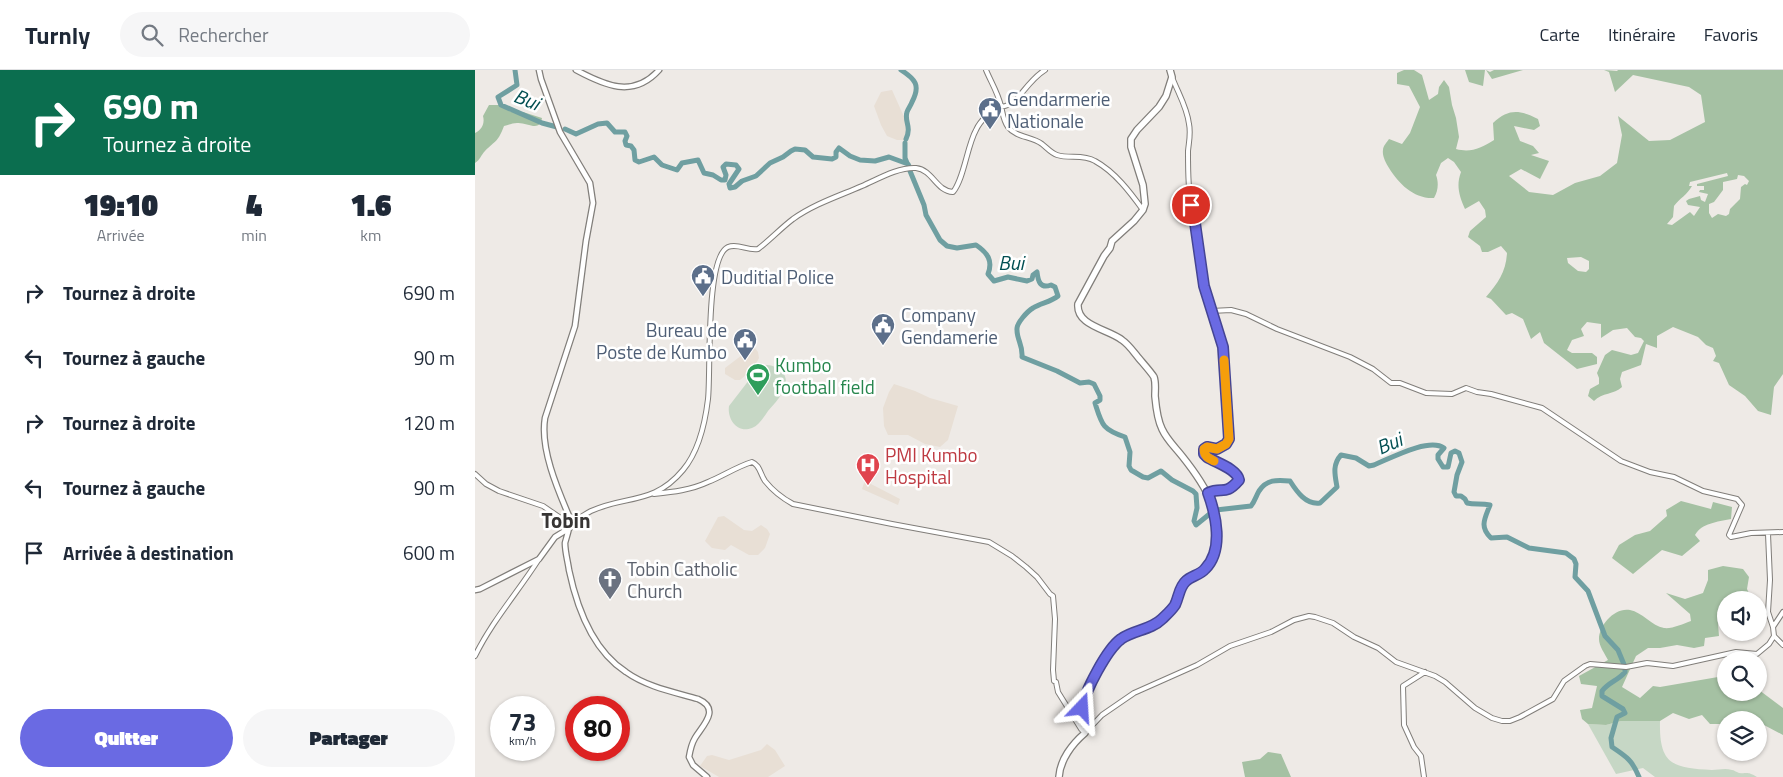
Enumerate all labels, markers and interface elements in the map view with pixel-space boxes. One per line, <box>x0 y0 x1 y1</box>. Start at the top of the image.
search box <box>120 12 470 57</box>
text: Turnly <box>25 17 90 53</box>
text: Rechercher <box>178 20 269 49</box>
icon: search <box>138 21 166 49</box>
text: Carte <box>1539 21 1580 48</box>
text: Itinéraire <box>1608 21 1676 48</box>
text: Favoris <box>1704 21 1758 48</box>
text: 690 m <box>103 79 199 133</box>
water label: Bui <box>509 80 547 119</box>
place label: Gendarmerie Nationale <box>1007 84 1110 135</box>
icon: right <box>20 90 85 155</box>
public building icon: Gendarmerie Nationale <box>977 96 1003 130</box>
text: Tournez à droite <box>103 127 251 161</box>
text: 19:10 <box>83 182 158 228</box>
text: 4 <box>246 182 262 228</box>
text: 1.6 <box>350 182 392 228</box>
pin <box>1170 184 1212 226</box>
icon: arrive <box>1177 191 1205 219</box>
text: Arrivée <box>97 223 145 247</box>
text: min <box>241 223 267 247</box>
text: km <box>360 223 381 247</box>
water label: Bui <box>998 247 1027 278</box>
place label: Duditial Police <box>721 262 834 291</box>
public building icon: Duditial Police <box>690 263 716 297</box>
text: Tournez à droite <box>63 278 195 307</box>
text: 690 m <box>403 278 455 307</box>
icon: right <box>20 279 48 307</box>
place label: Company Gendamerie <box>901 300 998 351</box>
public building icon: Company Gendamerie <box>870 312 896 346</box>
place label: Bureau de Poste de Kumbo <box>596 315 727 366</box>
public building icon: Bureau de Poste de Kumbo <box>732 327 758 361</box>
text: Tournez à gauche <box>63 343 205 372</box>
text: 90 m <box>414 343 455 372</box>
icon: left <box>20 344 48 372</box>
place label: Kumbo football field <box>775 350 875 401</box>
sports icon: Kumbo football field <box>745 362 771 396</box>
text: Tournez à droite <box>63 408 195 437</box>
text: 120 m <box>403 408 455 437</box>
icon: right <box>20 409 48 437</box>
water label: Bui <box>1371 423 1409 462</box>
place label: PMI Kumbo Hospital <box>885 440 978 491</box>
hospital icon: PMI Kumbo Hospital <box>855 452 881 486</box>
text: Tournez à gauche <box>63 473 205 502</box>
text: 90 m <box>414 473 455 502</box>
icon: left <box>20 474 48 502</box>
district label: Tobin <box>541 504 591 536</box>
text: Arrivée à destination <box>63 538 234 567</box>
text: 600 m <box>403 538 455 567</box>
icon: arrive <box>20 539 48 567</box>
place label: Tobin Catholic Church <box>627 554 737 605</box>
church icon: Tobin Catholic Church <box>597 566 623 600</box>
map controls <box>1717 591 1767 761</box>
button: sound <box>1717 591 1767 641</box>
button: search <box>1717 651 1767 701</box>
position arrow <box>1055 681 1107 733</box>
speed limit sign: 80 <box>565 696 630 761</box>
text: 73 <box>508 703 537 741</box>
button: Quitter <box>20 709 233 767</box>
button: Partager <box>243 709 455 767</box>
button: layers <box>1717 711 1767 761</box>
text: km/h <box>509 731 536 750</box>

